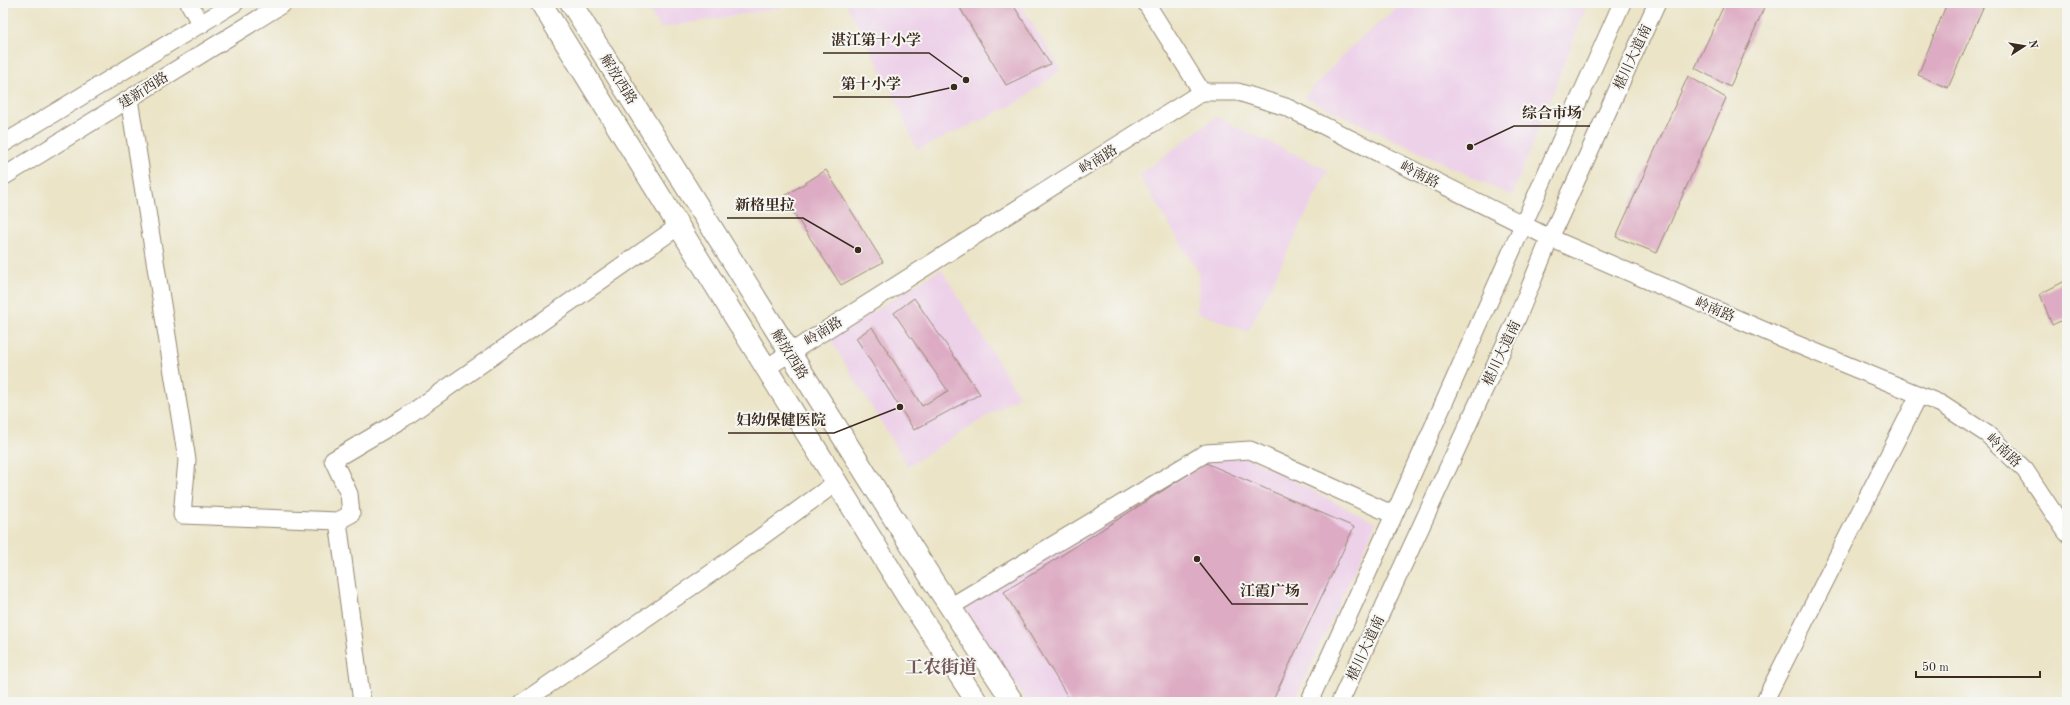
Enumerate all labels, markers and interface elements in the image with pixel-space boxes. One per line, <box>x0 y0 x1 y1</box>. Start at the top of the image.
street label: 椹川大道南 <box>1611 22 1654 92</box>
callout: 湛江第十小学 <box>823 26 929 53</box>
north arrow <box>2004 26 2044 66</box>
text: 湛江第十小学 <box>831 31 921 49</box>
text: N <box>2026 39 2039 50</box>
street label: 解放西路 <box>597 52 640 107</box>
street label: 建新西路 <box>116 69 171 112</box>
callout: 第十小学 <box>833 70 909 97</box>
text: 第十小学 <box>841 76 901 93</box>
callout: 综合市场 <box>1514 99 1590 126</box>
text: 综合市场 <box>1522 104 1582 122</box>
street label: 岭南路 <box>1076 142 1120 177</box>
street label: 岭南路 <box>1398 158 1442 191</box>
callout: 新格里拉 <box>727 191 803 218</box>
text: 新格里拉 <box>735 197 795 214</box>
street label: 岭南路 <box>1693 294 1737 325</box>
street label: 岭南路 <box>801 314 845 349</box>
street label: 椹川大道南 <box>1480 318 1523 388</box>
street label: 解放西路 <box>768 327 811 382</box>
callout: 妇幼保健医院 <box>728 406 834 433</box>
text: 妇幼保健医院 <box>736 412 826 429</box>
street label: 岭南路 <box>1983 431 2024 470</box>
callout: 江霞广场 <box>1232 577 1308 604</box>
text: 江霞广场 <box>1240 582 1300 600</box>
street label: 椹川大道南 <box>1344 613 1387 683</box>
scale bar <box>1916 653 2040 679</box>
district label: 工农街道 <box>905 657 977 677</box>
text: 50 m <box>1922 661 1949 674</box>

